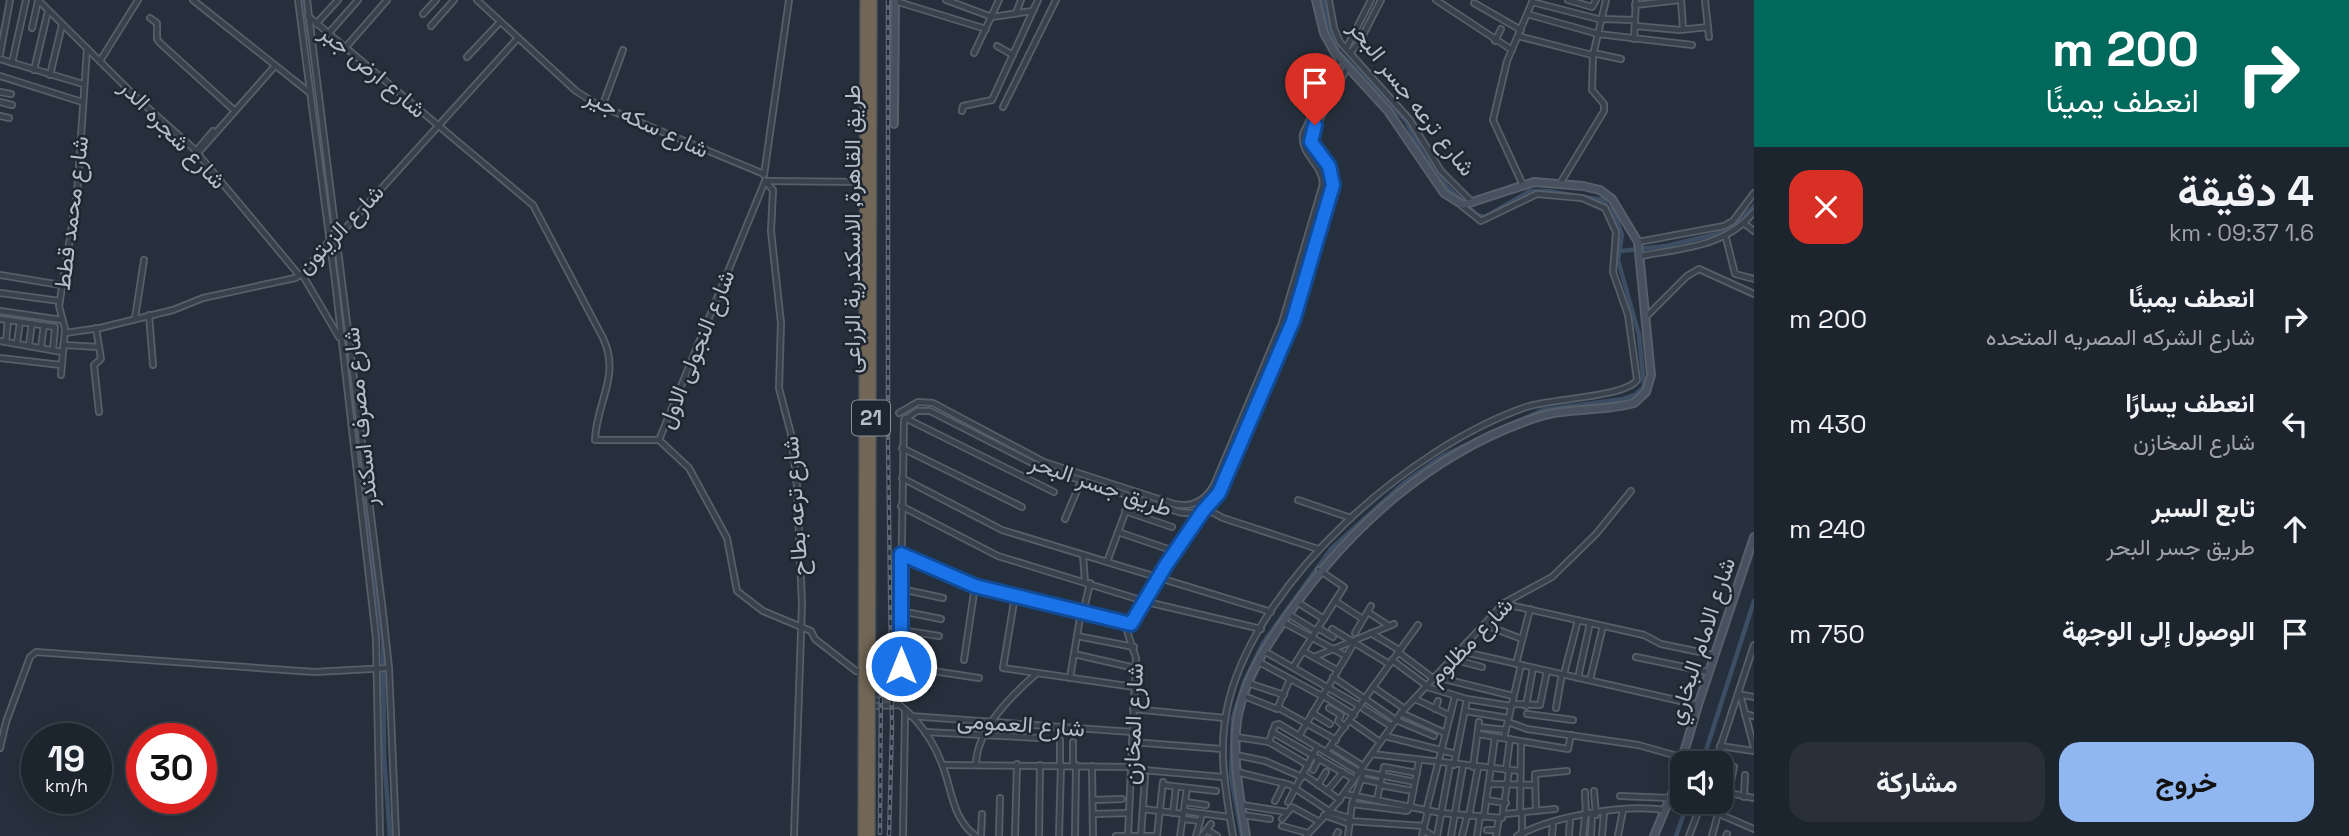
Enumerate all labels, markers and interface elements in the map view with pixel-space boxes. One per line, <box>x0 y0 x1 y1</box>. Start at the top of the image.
street label: شارع ترعه جسر البحر <box>1340 13 1482 183</box>
street label: شارع ارض جبر <box>312 17 433 125</box>
text: 200 m <box>2052 18 2199 80</box>
icon: right <box>2223 28 2314 119</box>
pin <box>1285 53 1345 125</box>
icon: arrive <box>1296 64 1334 102</box>
street label: شارع شجره الدر <box>112 72 233 196</box>
street label: شارع سكه جير <box>579 81 714 166</box>
text: انعطف يمينًا <box>2046 81 2199 121</box>
street label: طريق القاهرة, الاسكندرية الزراعى <box>837 84 867 374</box>
street label: شارع محمد قطط <box>47 134 96 292</box>
text: 4 دقيقة <box>2178 165 2314 218</box>
button: close <box>1789 170 1863 244</box>
street label: شارع الزيتون <box>290 177 391 281</box>
text: 1.6 km · 09:37 <box>2169 218 2314 248</box>
street label: شارع النجولى الاول <box>651 265 742 433</box>
text: انعطف يمينًا <box>2129 281 2255 315</box>
icon: right <box>2276 300 2314 338</box>
text: 200 m <box>1789 302 1867 336</box>
text: شارع الشركه المصريه المتحده <box>1986 322 2255 352</box>
street label: شارع مصرف اسكندر <box>336 326 385 509</box>
text: انعطف يسارًا <box>2125 386 2255 420</box>
road number: 21 <box>852 400 890 436</box>
icon: left <box>2276 405 2314 443</box>
text: 430 m <box>1789 407 1867 441</box>
text: شارع المخازن <box>2133 427 2255 457</box>
street label: شارع ترعه بطاح <box>775 435 816 577</box>
street label: طريق جسر البحر <box>1025 446 1176 523</box>
text: تابع السير <box>2151 491 2255 525</box>
icon: ahead <box>2276 510 2314 548</box>
text: 240 m <box>1789 512 1866 546</box>
text: طريق جسر البحر <box>2106 532 2255 562</box>
street label: شارع الامام البخاري <box>1660 554 1746 730</box>
street label: شارع مظلوم <box>1421 591 1520 692</box>
text: الوصول إلى الوجهة <box>2062 614 2255 648</box>
icon: arrive <box>2276 615 2314 653</box>
text: 750 m <box>1789 617 1865 651</box>
position arrow <box>864 629 938 703</box>
street label: شارع المخازن <box>1116 663 1151 785</box>
street label: شارع العمومى <box>956 705 1086 744</box>
speed limit sign: 30 <box>126 723 217 814</box>
text: 19 <box>48 737 85 781</box>
button: مشاركة <box>1789 742 2045 822</box>
button: خروج <box>2059 742 2314 822</box>
map controls <box>1670 751 1733 814</box>
button: sound <box>1670 751 1733 814</box>
text: km/h <box>45 774 88 797</box>

